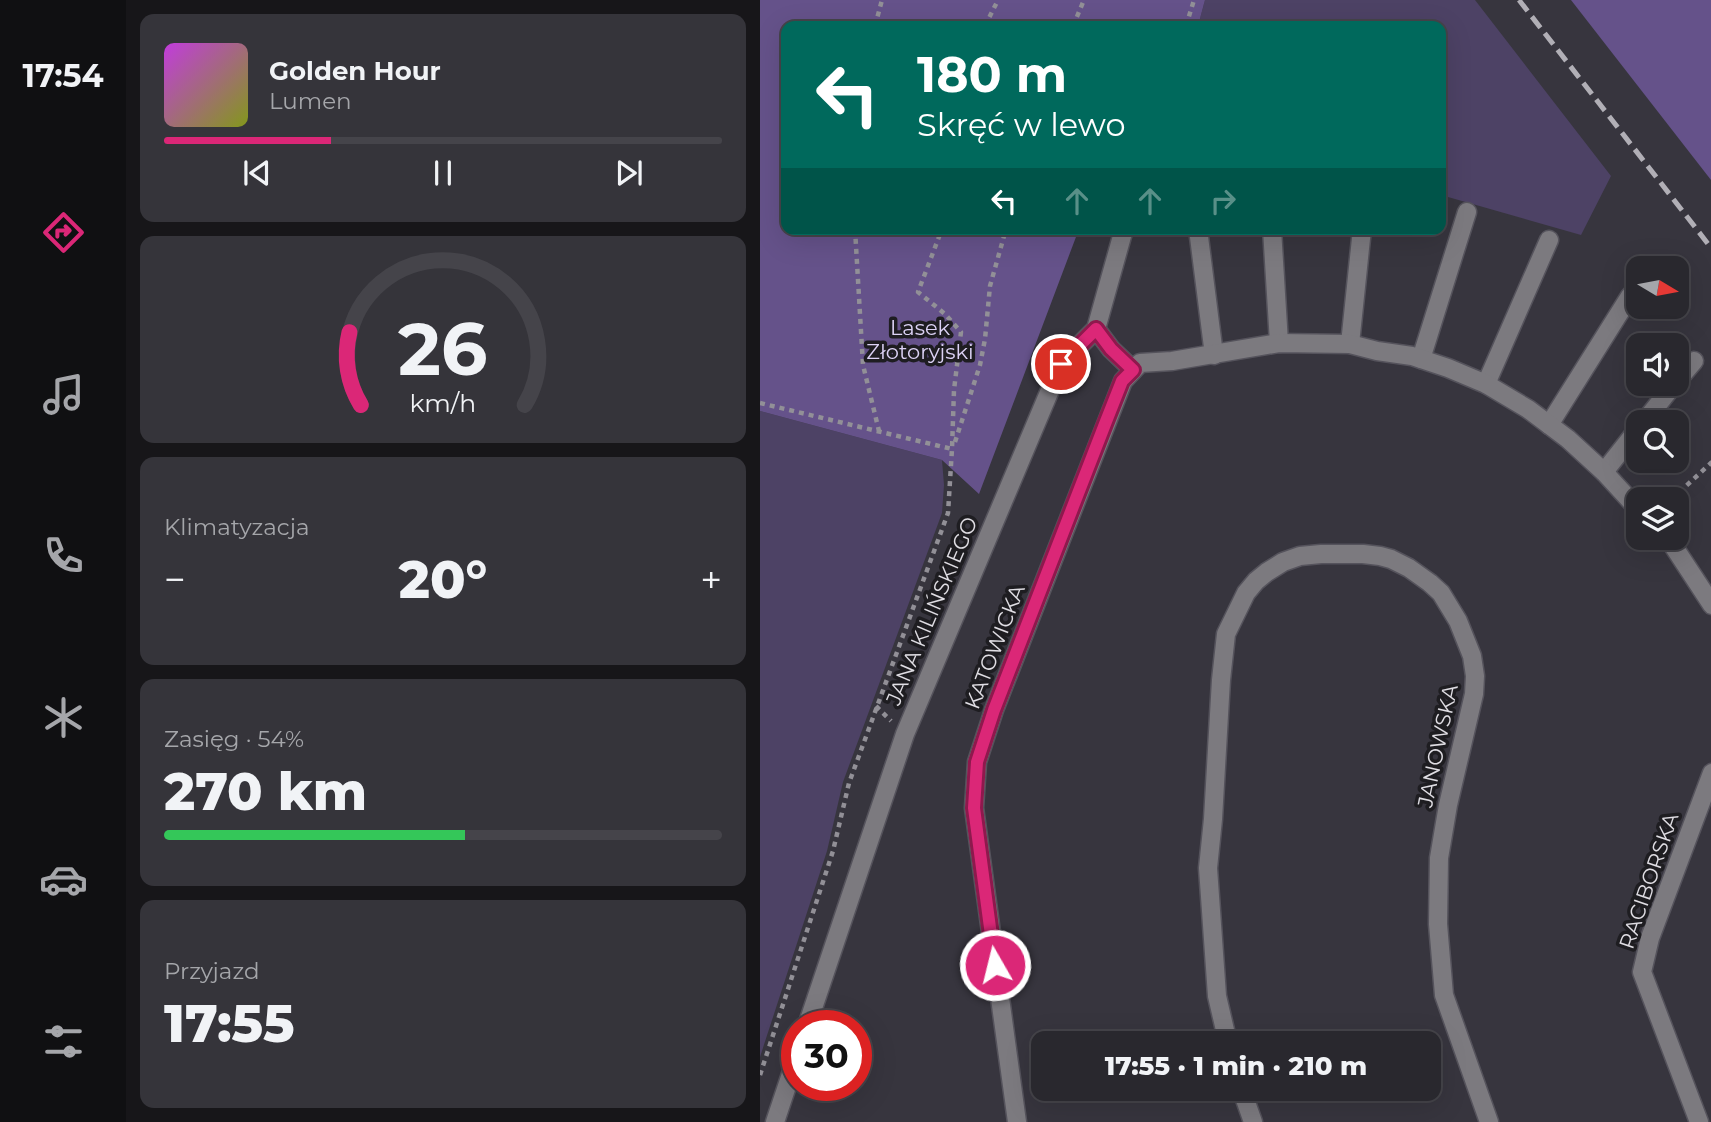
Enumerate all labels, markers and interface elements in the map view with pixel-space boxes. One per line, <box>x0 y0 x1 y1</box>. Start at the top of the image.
text: 180 m <box>917 45 1067 104</box>
icon: left <box>802 49 893 140</box>
text: Golden Hour <box>269 55 441 87</box>
text: 17:54 <box>22 56 104 95</box>
text: Lumen <box>269 87 352 115</box>
text: Skręć w lewo <box>917 105 1126 144</box>
icon: previous <box>238 154 276 192</box>
icon: pause <box>424 154 462 192</box>
icon: next <box>610 154 648 192</box>
icon: left <box>985 182 1023 220</box>
icon: ahead <box>1058 182 1096 220</box>
icon: ahead <box>1131 182 1169 220</box>
icon: right <box>1204 182 1242 220</box>
icon: directions <box>39 208 88 257</box>
north arrow <box>1626 256 1689 318</box>
map controls <box>1626 256 1689 550</box>
text: 26 <box>398 306 488 394</box>
park label: Lasek Złotoryjski <box>866 315 974 364</box>
button: sound <box>1626 333 1689 396</box>
pin <box>1031 334 1091 394</box>
icon: arrive <box>1042 345 1080 383</box>
icon: music <box>39 370 88 419</box>
text: km/h <box>410 388 476 418</box>
button: search <box>1626 410 1689 473</box>
button: layers <box>1626 487 1689 550</box>
text: Klimatyzacja <box>164 513 310 541</box>
street label: JANA KILIŃSKIEGO <box>880 513 983 710</box>
icon: phone <box>39 531 88 580</box>
text: 20° <box>399 548 487 611</box>
text: − <box>164 556 186 603</box>
text: + <box>700 556 722 603</box>
street label: KATOWICKA <box>959 580 1030 713</box>
street label: JANOWSKA <box>1412 681 1463 811</box>
icon: climate <box>39 693 88 742</box>
text: Zasięg · 54% <box>164 725 304 753</box>
text: 270 km <box>164 760 367 823</box>
street label: RACIBORSKA <box>1614 809 1684 952</box>
icon: car <box>39 855 88 904</box>
position arrow <box>958 928 1032 1002</box>
text: Przyjazd <box>164 957 260 985</box>
text: 17:55 <box>164 992 294 1055</box>
speed limit sign: 30 <box>781 1010 872 1101</box>
icon: filters <box>39 1017 88 1066</box>
text: 17:55 · 1 min · 210 m <box>1105 1050 1367 1082</box>

